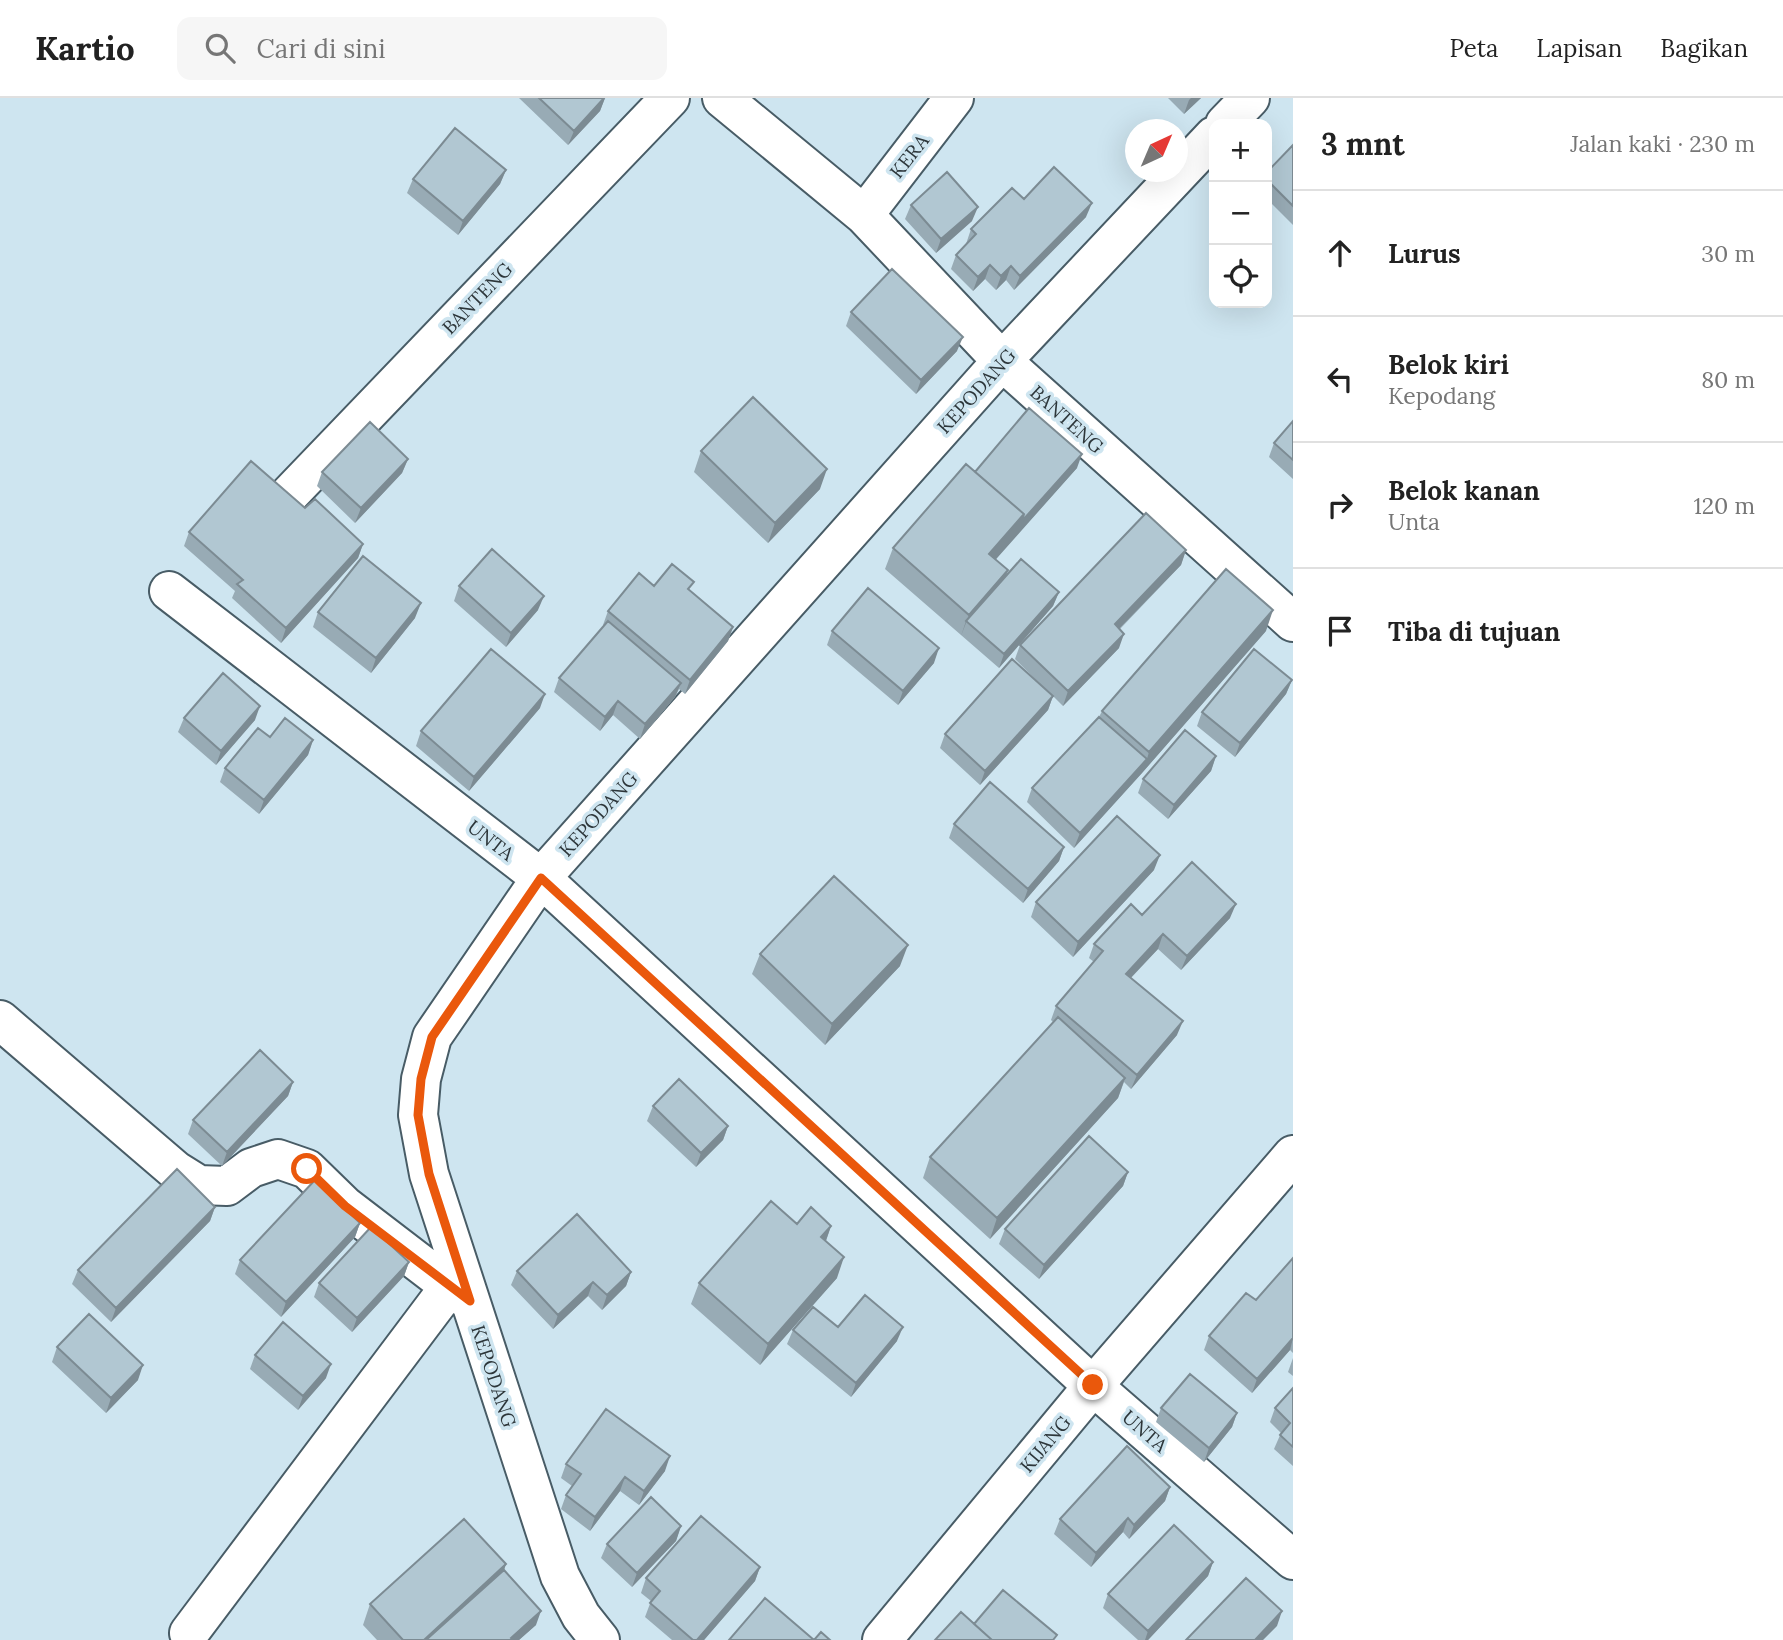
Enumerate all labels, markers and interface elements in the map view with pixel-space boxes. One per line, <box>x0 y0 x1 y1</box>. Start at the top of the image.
search box <box>177 17 667 80</box>
text: Kartio <box>35 27 135 69</box>
icon: search <box>201 29 239 67</box>
text: Cari di sini <box>257 32 386 65</box>
text: Peta <box>1450 33 1498 64</box>
text: Lapisan <box>1536 33 1622 64</box>
text: Bagikan <box>1660 33 1748 64</box>
north arrow <box>1125 119 1188 182</box>
map controls <box>1209 119 1272 308</box>
button: + <box>1209 119 1272 182</box>
text: 3 mnt <box>1321 125 1405 163</box>
street label: KERA <box>884 128 934 183</box>
text: Jalan kaki · 230 m <box>1570 129 1755 158</box>
button: − <box>1209 182 1272 245</box>
icon: ahead <box>1321 234 1359 272</box>
text: Lurus <box>1388 237 1461 270</box>
text: 30 m <box>1701 239 1755 268</box>
button: locate <box>1209 245 1272 308</box>
street label: BANTENG <box>437 257 517 339</box>
street label: KEPODANG <box>932 343 1021 438</box>
text: Belok kiri <box>1388 348 1509 381</box>
icon: left <box>1321 360 1359 398</box>
text: 80 m <box>1701 365 1755 394</box>
street label: BANTENG <box>1025 380 1109 459</box>
text: Kepodang <box>1388 381 1495 410</box>
text: Belok kanan <box>1388 474 1540 507</box>
icon: right <box>1321 486 1359 524</box>
text: 120 m <box>1693 491 1755 520</box>
text: Unta <box>1388 507 1440 536</box>
icon: arrive <box>1321 612 1359 650</box>
text: Tiba di tujuan <box>1388 615 1560 648</box>
street label: KEPODANG <box>554 766 643 861</box>
street label: UNTA <box>463 814 520 866</box>
route start <box>291 1153 322 1184</box>
street label: KEPODANG <box>466 1322 522 1431</box>
route end <box>1077 1369 1108 1400</box>
street label: UNTA <box>1117 1405 1173 1458</box>
street label: KIJANG <box>1014 1410 1076 1477</box>

